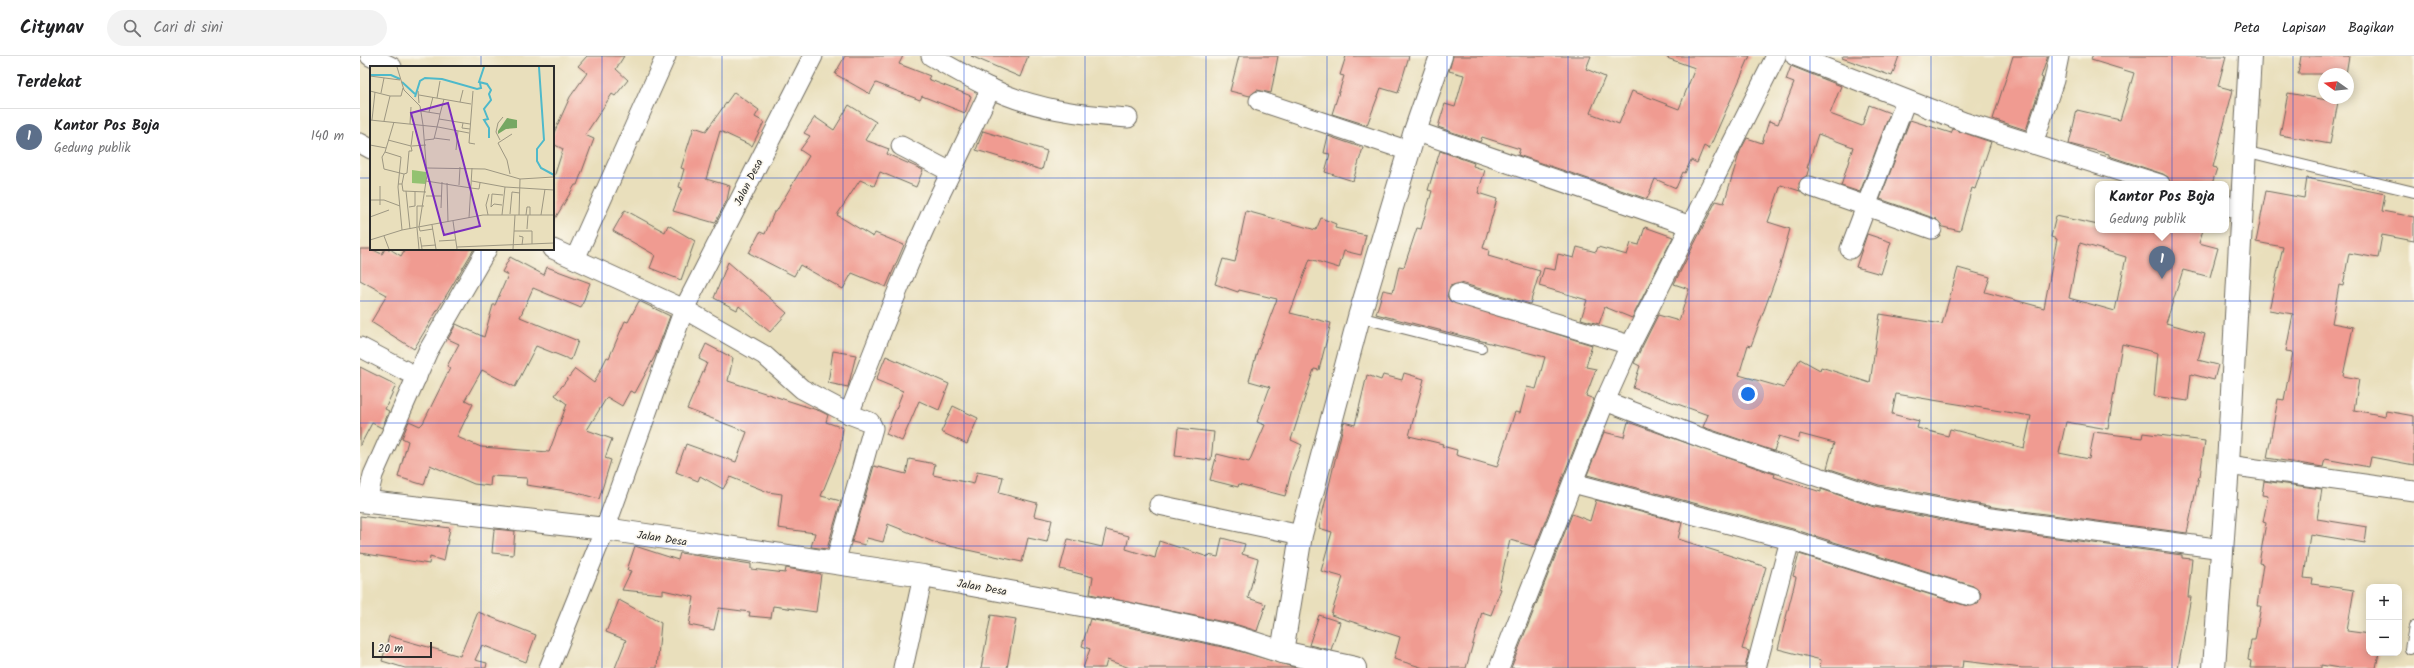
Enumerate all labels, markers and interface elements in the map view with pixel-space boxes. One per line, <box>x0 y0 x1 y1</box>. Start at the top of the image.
search box <box>107 10 387 46</box>
text: Citynav <box>20 13 83 43</box>
text: Cari di sini <box>153 16 223 40</box>
icon: search <box>121 17 143 39</box>
text: Peta <box>2234 17 2260 39</box>
text: Lapisan <box>2282 17 2326 39</box>
text: Bagikan <box>2348 17 2394 39</box>
inset map <box>370 66 554 250</box>
north arrow <box>2318 68 2354 104</box>
text: Terdekat <box>16 69 82 96</box>
text: Kantor Pos Boja <box>54 114 159 138</box>
text: 1 <box>27 126 31 147</box>
text: 140 m <box>311 126 344 147</box>
text: Gedung publik <box>54 138 131 159</box>
street label: Jalan Desa <box>729 156 768 209</box>
popup <box>2095 181 2229 233</box>
text: Kantor Pos Boja <box>2109 185 2215 209</box>
text: Gedung publik <box>2109 209 2186 230</box>
pin: 1 <box>2149 246 2175 279</box>
your location <box>1738 384 1758 404</box>
street label: Jalan Desa <box>636 526 688 552</box>
street label: Jalan Desa <box>955 575 1008 601</box>
map controls <box>2366 584 2402 656</box>
button: + <box>2366 584 2402 620</box>
button: − <box>2366 620 2402 656</box>
scale bar <box>372 640 432 659</box>
text: 20 m <box>378 640 403 658</box>

